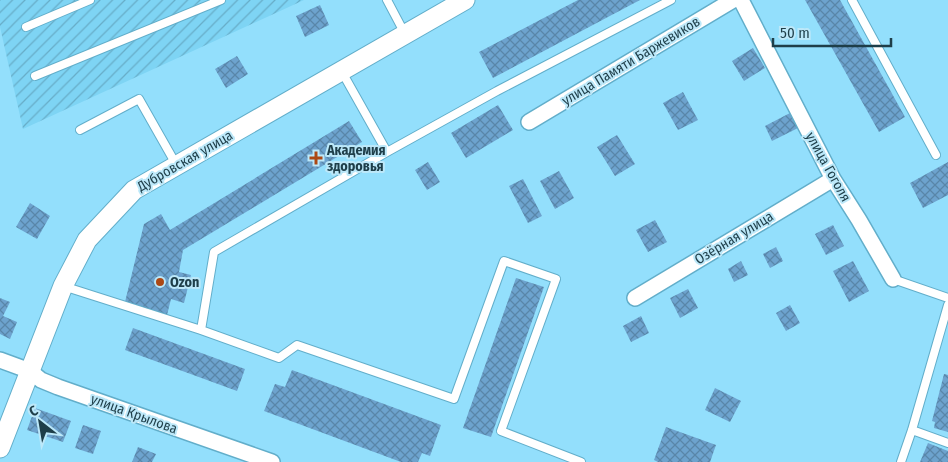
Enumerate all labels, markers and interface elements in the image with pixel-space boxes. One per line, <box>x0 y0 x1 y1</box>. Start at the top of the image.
street label: улица Памяти Баржевиков <box>559 13 703 109</box>
scale bar <box>773 15 890 47</box>
text: 50 m <box>780 24 810 42</box>
street label: Дубровская улица <box>133 127 236 196</box>
street label: улица Гоголя <box>802 129 854 205</box>
place label: Академия здоровья <box>326 142 386 175</box>
marker: Академия здоровья <box>309 151 323 165</box>
street label: Озёрная улица <box>692 208 777 268</box>
place label: Ozon <box>170 274 199 291</box>
marker: Ozon <box>154 276 166 288</box>
street label: улица Крылова <box>88 390 180 438</box>
north arrow <box>15 397 65 447</box>
text: С <box>26 402 42 420</box>

